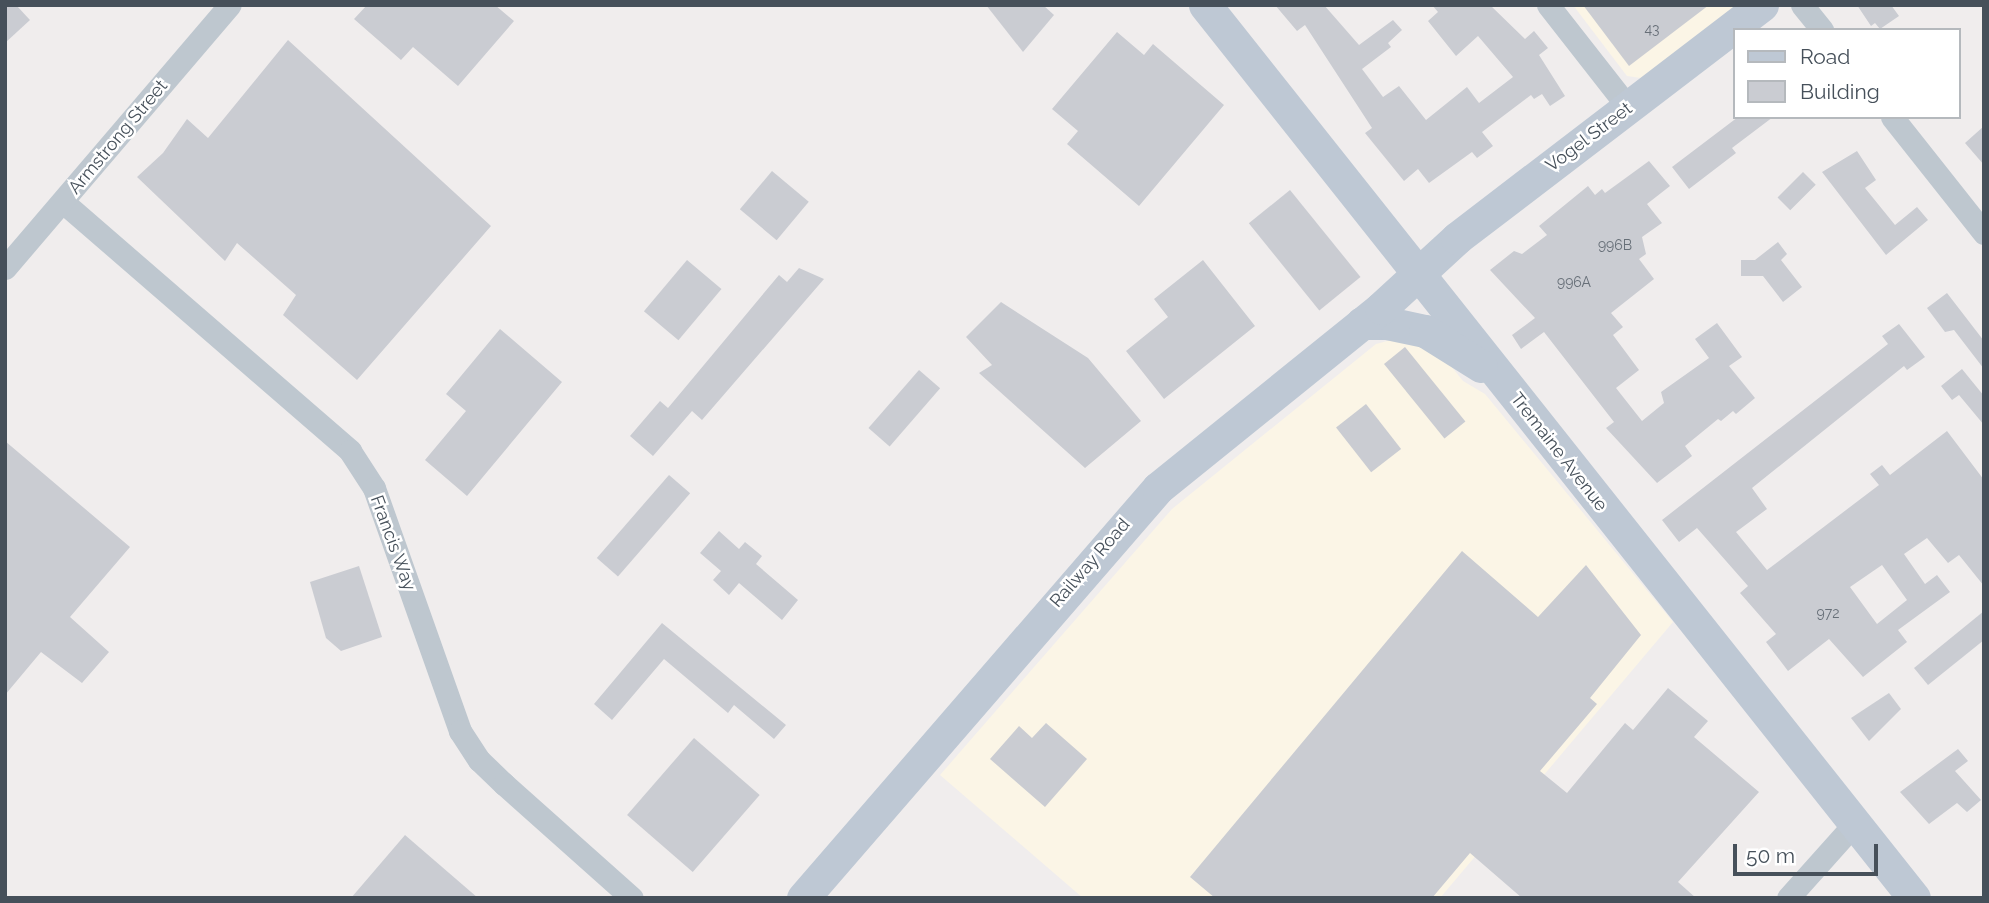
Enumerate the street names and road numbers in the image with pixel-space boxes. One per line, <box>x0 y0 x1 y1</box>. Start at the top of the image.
street label: Armstrong Street <box>64 75 172 199</box>
street label: Vogel Street <box>1541 97 1637 177</box>
street label: Tremaine Avenue <box>1506 388 1612 516</box>
street label: Francis Way <box>366 492 420 594</box>
street label: Railway Road <box>1045 514 1135 612</box>

